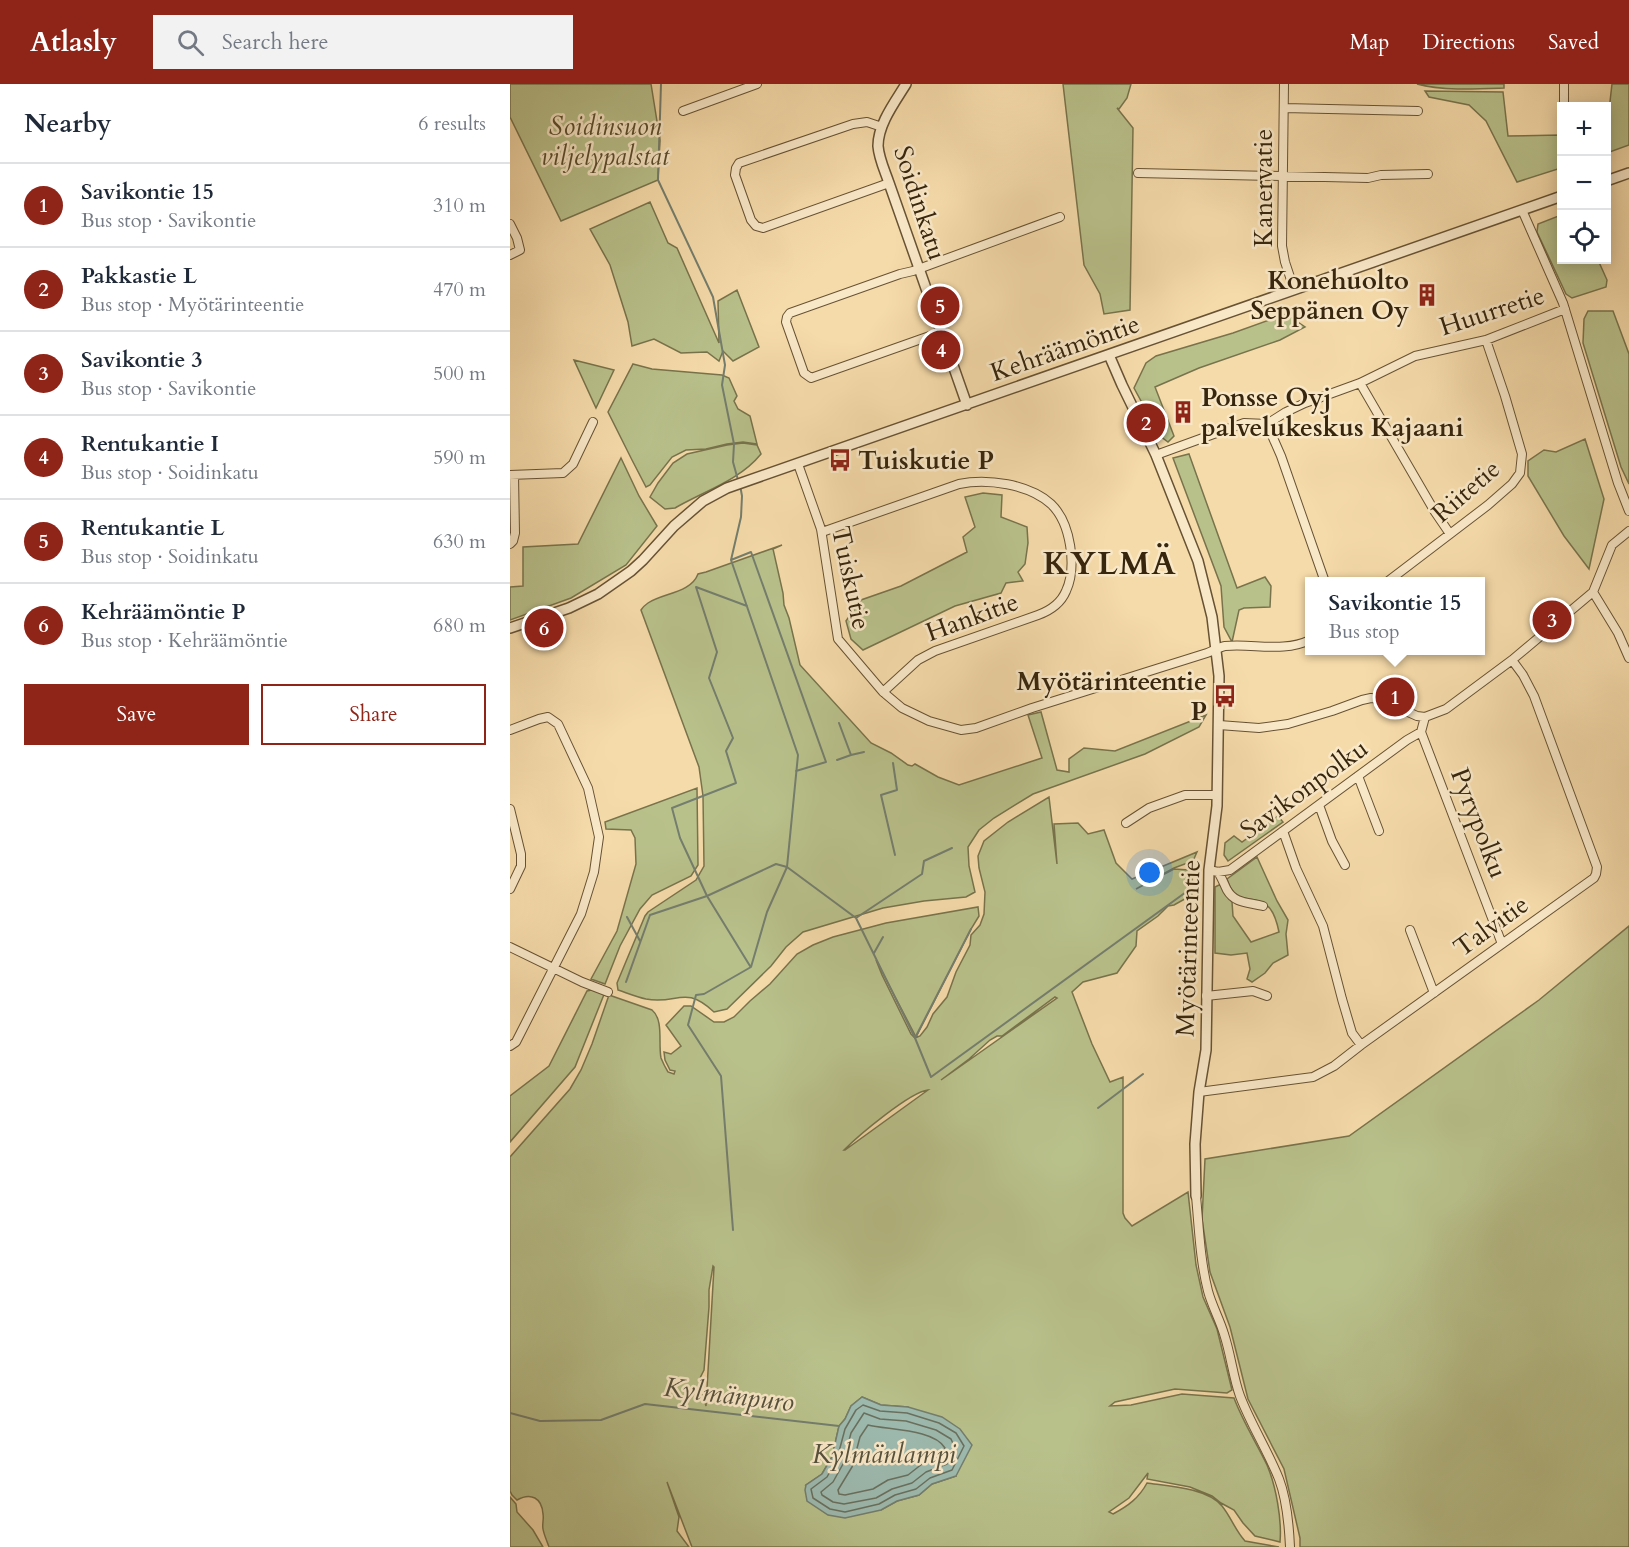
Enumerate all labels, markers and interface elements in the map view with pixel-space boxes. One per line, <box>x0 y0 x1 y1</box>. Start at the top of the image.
search box <box>153 15 573 69</box>
text: Atlasly <box>30 23 117 61</box>
icon: search <box>174 26 207 59</box>
text: Search here <box>222 27 328 57</box>
text: Map <box>1349 28 1389 57</box>
text: Directions <box>1422 28 1515 57</box>
text: Saved <box>1548 28 1599 57</box>
map controls <box>1557 102 1611 264</box>
button: + <box>1557 102 1611 156</box>
text: Nearby <box>24 106 112 141</box>
park label: Soidinsuon viljelypalstat <box>541 109 670 174</box>
text: 6 results <box>418 110 486 137</box>
street label: Kanervatie <box>1246 129 1281 247</box>
street label: Soidinkatu <box>885 142 955 264</box>
button: − <box>1557 156 1611 210</box>
text: Savikontie 15 <box>81 177 214 207</box>
text: 1 <box>38 192 49 219</box>
text: 310 m <box>433 192 486 219</box>
text: Bus stop · Savikontie <box>81 207 256 234</box>
button: locate <box>1557 210 1611 264</box>
text: Pakkastie L <box>81 261 197 291</box>
place label: Konehuolto Seppänen Oy <box>1250 263 1409 328</box>
text: 2 <box>38 276 49 303</box>
text: 470 m <box>433 276 486 303</box>
street label: Huurretie <box>1435 278 1549 344</box>
building icon: Konehuolto Seppänen Oy <box>1414 282 1440 308</box>
pin: 5 <box>920 284 960 328</box>
text: Bus stop · Myötärinteentie <box>81 291 304 318</box>
street label: Kehräämöntie <box>986 306 1144 390</box>
pin: 4 <box>922 328 960 372</box>
text: Savikontie 3 <box>81 345 203 375</box>
text: 3 <box>38 360 49 387</box>
text: 500 m <box>433 360 486 387</box>
text: Bus stop · Savikontie <box>81 375 256 402</box>
place label: Ponsse Oyj palvelukeskus Kajaani <box>1201 380 1464 445</box>
building icon: Ponsse Oyj palvelukeskus Kajaani <box>1170 399 1196 425</box>
pin: 2 <box>1126 400 1166 446</box>
text: Rentukantie I <box>81 429 219 459</box>
place label: Tuiskutie P <box>858 443 994 478</box>
text: 4 <box>38 444 49 471</box>
text: 590 m <box>433 444 486 471</box>
bus stop icon: Tuiskutie P <box>827 447 853 473</box>
street label: Riitetie <box>1424 452 1508 530</box>
text: Bus stop · Soidinkatu <box>81 459 259 486</box>
text: Rentukantie L <box>81 513 224 543</box>
street label: Tuiskutie <box>823 523 879 633</box>
text: 5 <box>38 528 49 555</box>
text: 630 m <box>433 528 486 555</box>
district label: KYLMÄ <box>1043 542 1177 586</box>
text: Bus stop · Soidinkatu <box>81 543 259 570</box>
popup <box>1305 577 1485 655</box>
street label: Hankitie <box>921 584 1023 650</box>
text: Savikontie 15 <box>1329 588 1461 618</box>
text: Kehräämöntie P <box>81 597 245 627</box>
pin: 3 <box>1532 598 1572 642</box>
pin: 6 <box>525 606 564 650</box>
text: 6 <box>38 612 49 639</box>
text: 680 m <box>433 612 486 639</box>
text: Bus stop <box>1329 618 1400 645</box>
text: Bus stop · Kehräämöntie <box>81 627 288 654</box>
place label: Myötärinteentie P <box>1016 664 1207 729</box>
pin: 1 <box>1376 674 1414 720</box>
bus stop icon: Myötärinteentie P <box>1212 683 1238 709</box>
button: Save <box>24 684 249 745</box>
button: Share <box>261 684 486 745</box>
street label: Savikonpolku <box>1233 731 1375 847</box>
street label: Pyrypolku <box>1442 763 1516 883</box>
your location <box>1135 858 1164 887</box>
street label: Myötärinteentie <box>1167 859 1209 1037</box>
street label: Talvitie <box>1446 887 1536 965</box>
water label: Kylmänpuro <box>662 1369 797 1421</box>
water label: Kylmänlampi <box>812 1436 957 1473</box>

